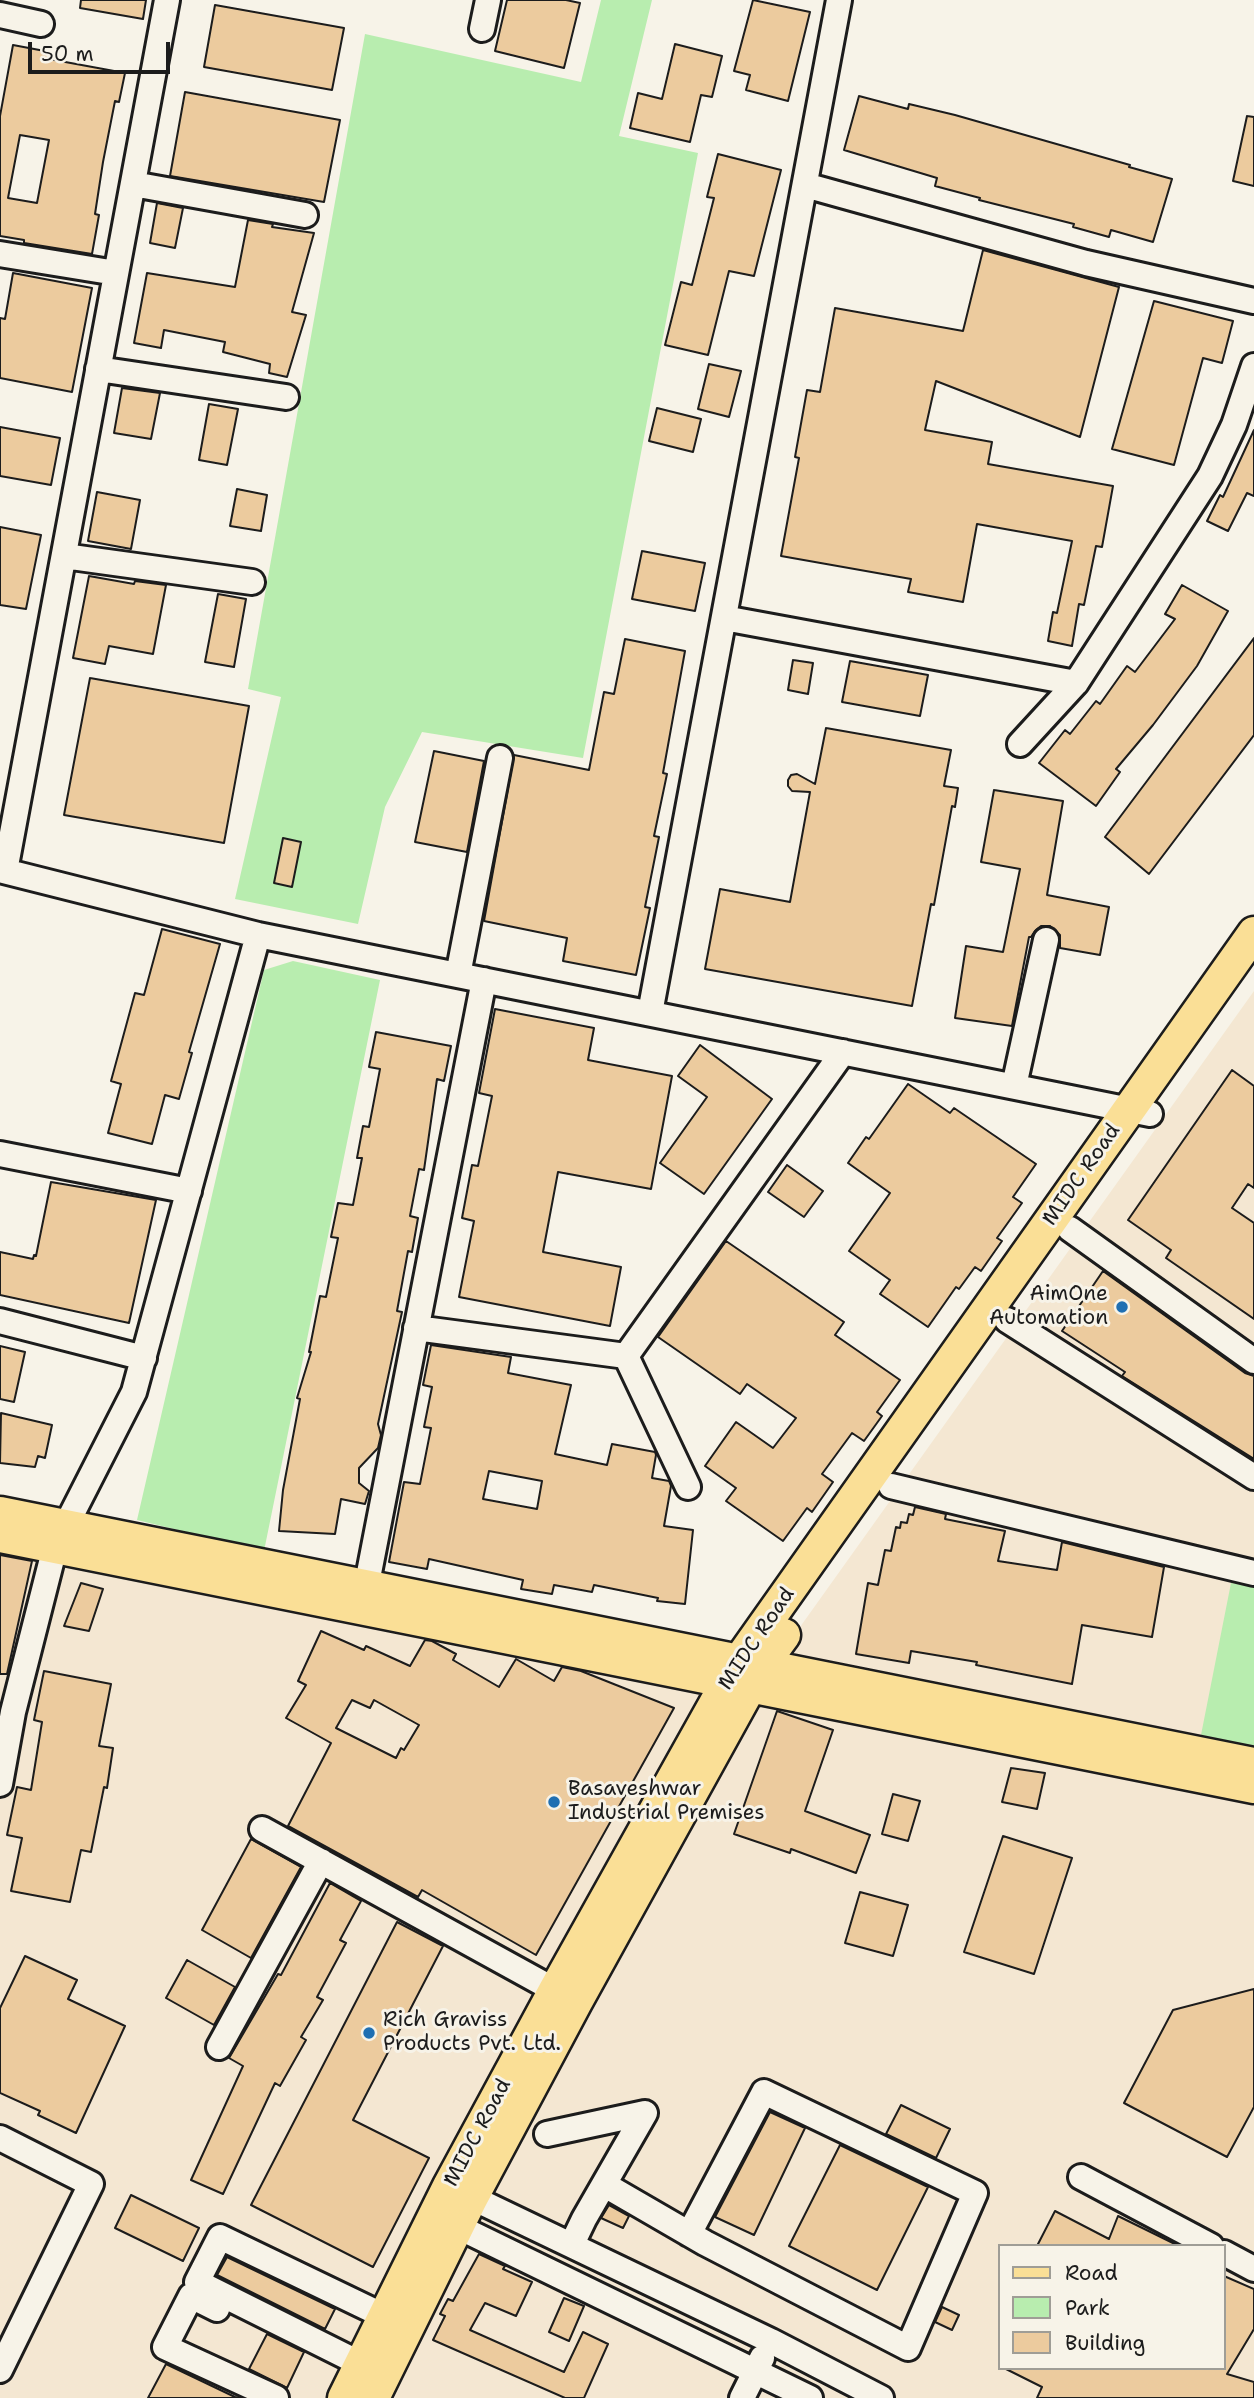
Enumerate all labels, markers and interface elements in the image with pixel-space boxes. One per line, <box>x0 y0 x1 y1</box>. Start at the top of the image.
scale bar <box>32 28 173 72</box>
text: 50 m <box>41 40 94 68</box>
street label: MIDC Road <box>1038 1119 1126 1231</box>
place label: AimOne Automation <box>989 1282 1108 1332</box>
marker: AimOne Automation <box>1114 1299 1130 1315</box>
street label: MIDC Road <box>713 1583 801 1695</box>
place label: Basaveshwar Industrial Premises <box>568 1777 765 1827</box>
marker: Basaveshwar Industrial Premises <box>546 1794 562 1810</box>
place label: Rich Graviss Products Pvt. Ltd. <box>383 2008 561 2058</box>
marker: Rich Graviss Products Pvt. Ltd. <box>361 2025 377 2041</box>
street label: MIDC Road <box>439 2075 517 2191</box>
legend <box>998 2244 1226 2370</box>
text: Road <box>1065 2259 1118 2287</box>
text: Park <box>1065 2294 1110 2322</box>
text: Building <box>1065 2329 1145 2357</box>

